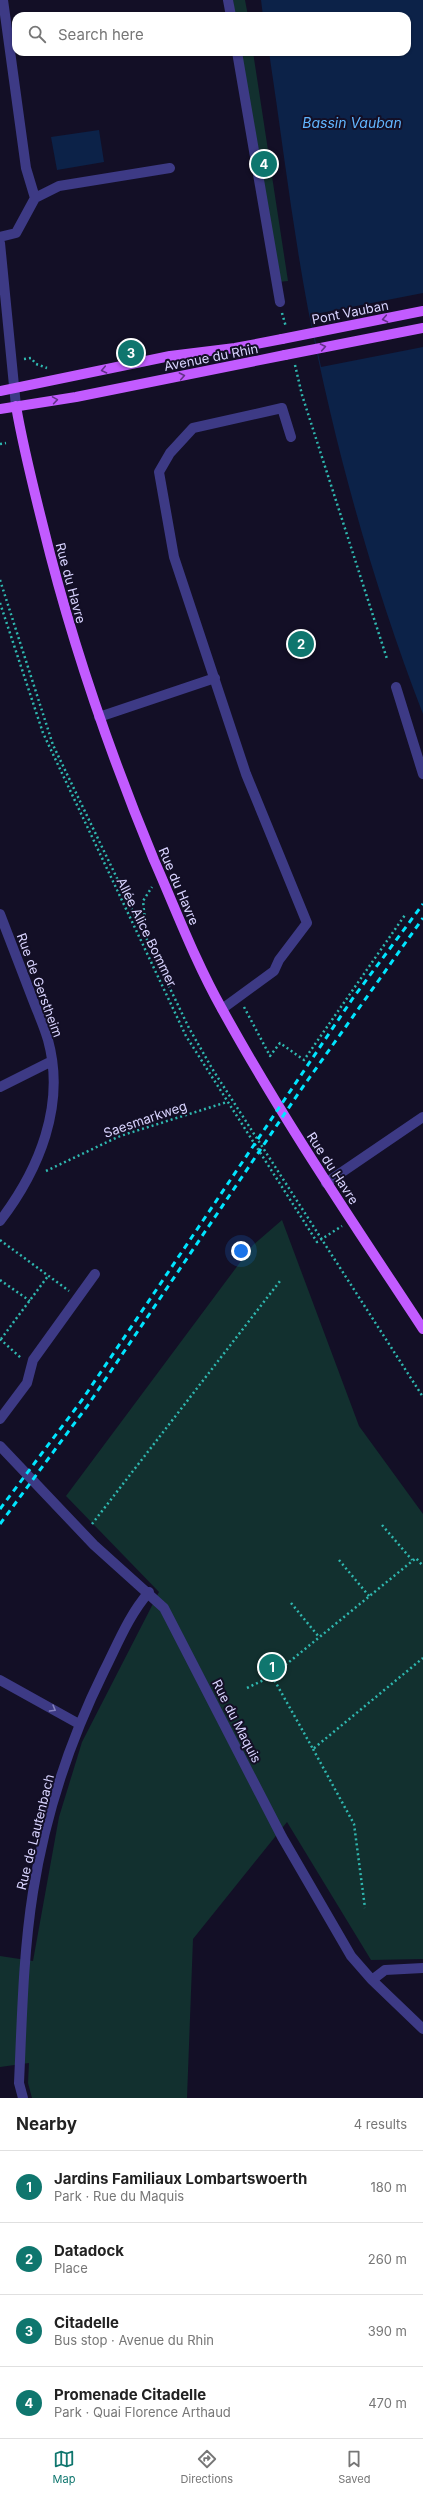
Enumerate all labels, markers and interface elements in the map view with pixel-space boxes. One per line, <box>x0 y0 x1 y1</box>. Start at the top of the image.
search box <box>12 12 411 56</box>
icon: search <box>26 23 48 45</box>
text: Search here <box>58 25 144 44</box>
water label: Bassin Vauban <box>302 114 402 131</box>
pin: 4 <box>251 149 277 179</box>
street label: Pont Vauban <box>310 297 390 327</box>
one-way arrow <box>382 314 388 322</box>
pin: 3 <box>118 338 144 368</box>
street label: Avenue du Rhin <box>163 340 259 374</box>
one-way arrow <box>320 344 326 352</box>
one-way arrow <box>101 365 108 373</box>
one-way arrow <box>179 372 185 380</box>
one-way arrow <box>52 396 58 405</box>
street label: Rue du Havre <box>53 541 89 625</box>
pin: 2 <box>288 629 314 659</box>
street label: Rue du Havre <box>155 845 203 927</box>
street label: Allée Alice Bommer <box>114 875 180 989</box>
street label: Rue de Gerstheim <box>14 931 66 1039</box>
street label: Saesmarkweg <box>101 1097 189 1141</box>
street label: Rue du Havre <box>304 1129 362 1207</box>
your location <box>231 1241 251 1261</box>
pin: 1 <box>259 1652 285 1682</box>
street label: Rue du Maquis <box>209 1677 265 1765</box>
one-way arrow <box>49 1704 56 1711</box>
street label: Rue de Lautenbach <box>13 1772 57 1892</box>
text: Nearby <box>16 2114 77 2134</box>
text: 4 results <box>354 2116 407 2132</box>
text: Jardins Familiaux Lombartswoerth <box>54 2169 307 2188</box>
text: 1 <box>26 2179 32 2195</box>
text: 180 m <box>370 2179 407 2195</box>
text: Park · Rue du Maquis <box>54 2188 184 2204</box>
text: Datadock <box>54 2241 124 2260</box>
text: 2 <box>25 2251 33 2267</box>
text: 260 m <box>368 2251 407 2267</box>
text: Place <box>54 2260 88 2276</box>
text: Citadelle <box>54 2313 119 2332</box>
text: 3 <box>25 2323 33 2339</box>
text: 390 m <box>368 2323 407 2339</box>
text: Bus stop · Avenue du Rhin <box>54 2332 214 2348</box>
text: Promenade Citadelle <box>54 2385 206 2404</box>
text: 4 <box>25 2395 33 2411</box>
text: 470 m <box>368 2395 407 2411</box>
text: Park · Quai Florence Arthaud <box>54 2404 231 2420</box>
tab: Map <box>53 2448 75 2486</box>
tab: Directions <box>181 2448 233 2486</box>
tab: Saved <box>338 2448 370 2486</box>

